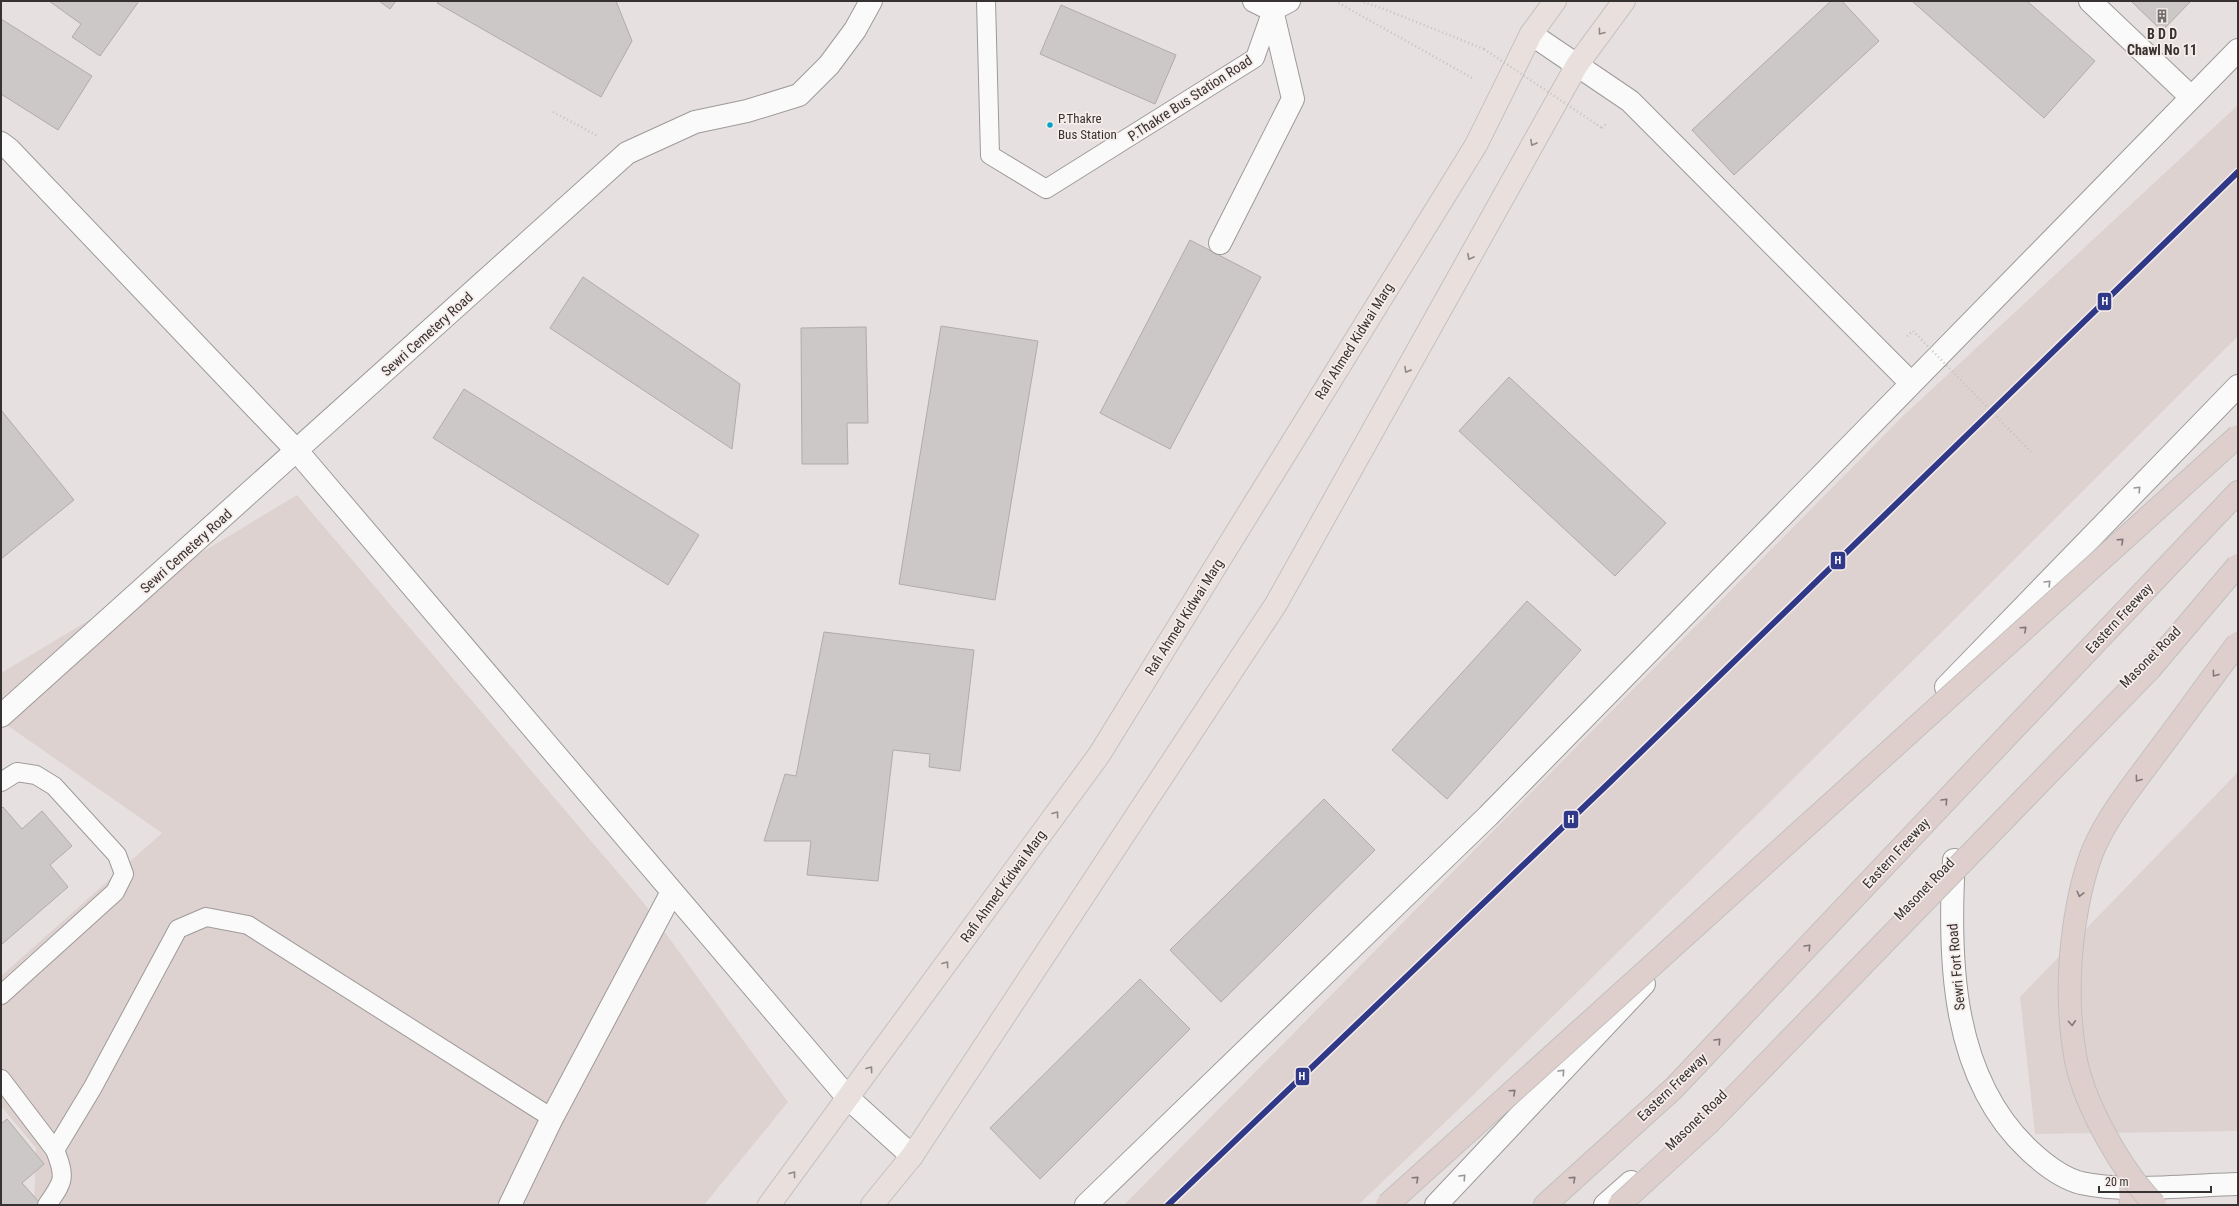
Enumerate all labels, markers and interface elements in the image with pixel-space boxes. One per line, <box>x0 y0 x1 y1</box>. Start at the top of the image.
building icon: B D D Chawl No 11 <box>2154 8 2170 24</box>
place label: B D D Chawl No 11 <box>2127 26 2197 58</box>
one-way arrow <box>1599 28 1606 35</box>
street label: P.Thakre Bus Station Road <box>1125 52 1255 144</box>
place label: P.Thakre Bus Station <box>1058 111 1117 142</box>
marker: P.Thakre Bus Station <box>1045 120 1055 130</box>
one-way arrow <box>1531 139 1538 146</box>
one-way arrow <box>1467 252 1475 260</box>
street label: Rafi Ahmed Kidwai Marg <box>1312 280 1396 402</box>
street label: Sewri Cemetery Road <box>378 289 476 379</box>
line badge: H <box>2097 292 2112 311</box>
text: H <box>2102 295 2109 308</box>
one-way arrow <box>1404 366 1411 373</box>
one-way arrow <box>2133 486 2141 494</box>
street label: Sewri Cemetery Road <box>137 506 235 596</box>
one-way arrow <box>2116 539 2123 546</box>
line badge: H <box>1830 551 1846 570</box>
text: H <box>1835 554 1842 567</box>
street label: Rafi Ahmed Kidwai Marg <box>1142 556 1226 678</box>
street label: Eastern Freeway <box>2082 579 2156 657</box>
one-way arrow <box>2043 580 2051 588</box>
street label: Masonet Road <box>2116 623 2184 691</box>
one-way arrow <box>2019 626 2027 633</box>
one-way arrow <box>2212 670 2220 677</box>
one-way arrow <box>2135 774 2142 781</box>
one-way arrow <box>1940 798 1948 806</box>
line badge: H <box>1563 810 1579 829</box>
one-way arrow <box>1051 811 1058 818</box>
text: H <box>1568 813 1575 826</box>
street label: Eastern Freeway <box>1859 814 1933 892</box>
street label: Rafi Ahmed Kidwai Marg <box>957 827 1049 945</box>
street label: Masonet Road <box>1891 855 1957 923</box>
one-way arrow <box>2076 890 2085 897</box>
street label: Sewri Fort Road <box>1944 923 1968 1011</box>
one-way arrow <box>1803 944 1810 952</box>
one-way arrow <box>941 961 949 968</box>
one-way arrow <box>2067 1020 2076 1026</box>
one-way arrow <box>1714 1038 1721 1046</box>
street label: Eastern Freeway <box>1634 1050 1710 1124</box>
one-way arrow <box>865 1066 873 1073</box>
line badge: H <box>1295 1067 1310 1086</box>
one-way arrow <box>1557 1069 1565 1077</box>
text: H <box>1299 1070 1306 1083</box>
street label: Masonet Road <box>1662 1087 1730 1153</box>
one-way arrow <box>1508 1089 1515 1096</box>
scale bar <box>2099 1168 2211 1194</box>
one-way arrow <box>788 1171 795 1178</box>
one-way arrow <box>1458 1174 1466 1182</box>
text: 20 m <box>2105 1175 2129 1189</box>
one-way arrow <box>1411 1176 1419 1184</box>
one-way arrow <box>1569 1177 1576 1184</box>

